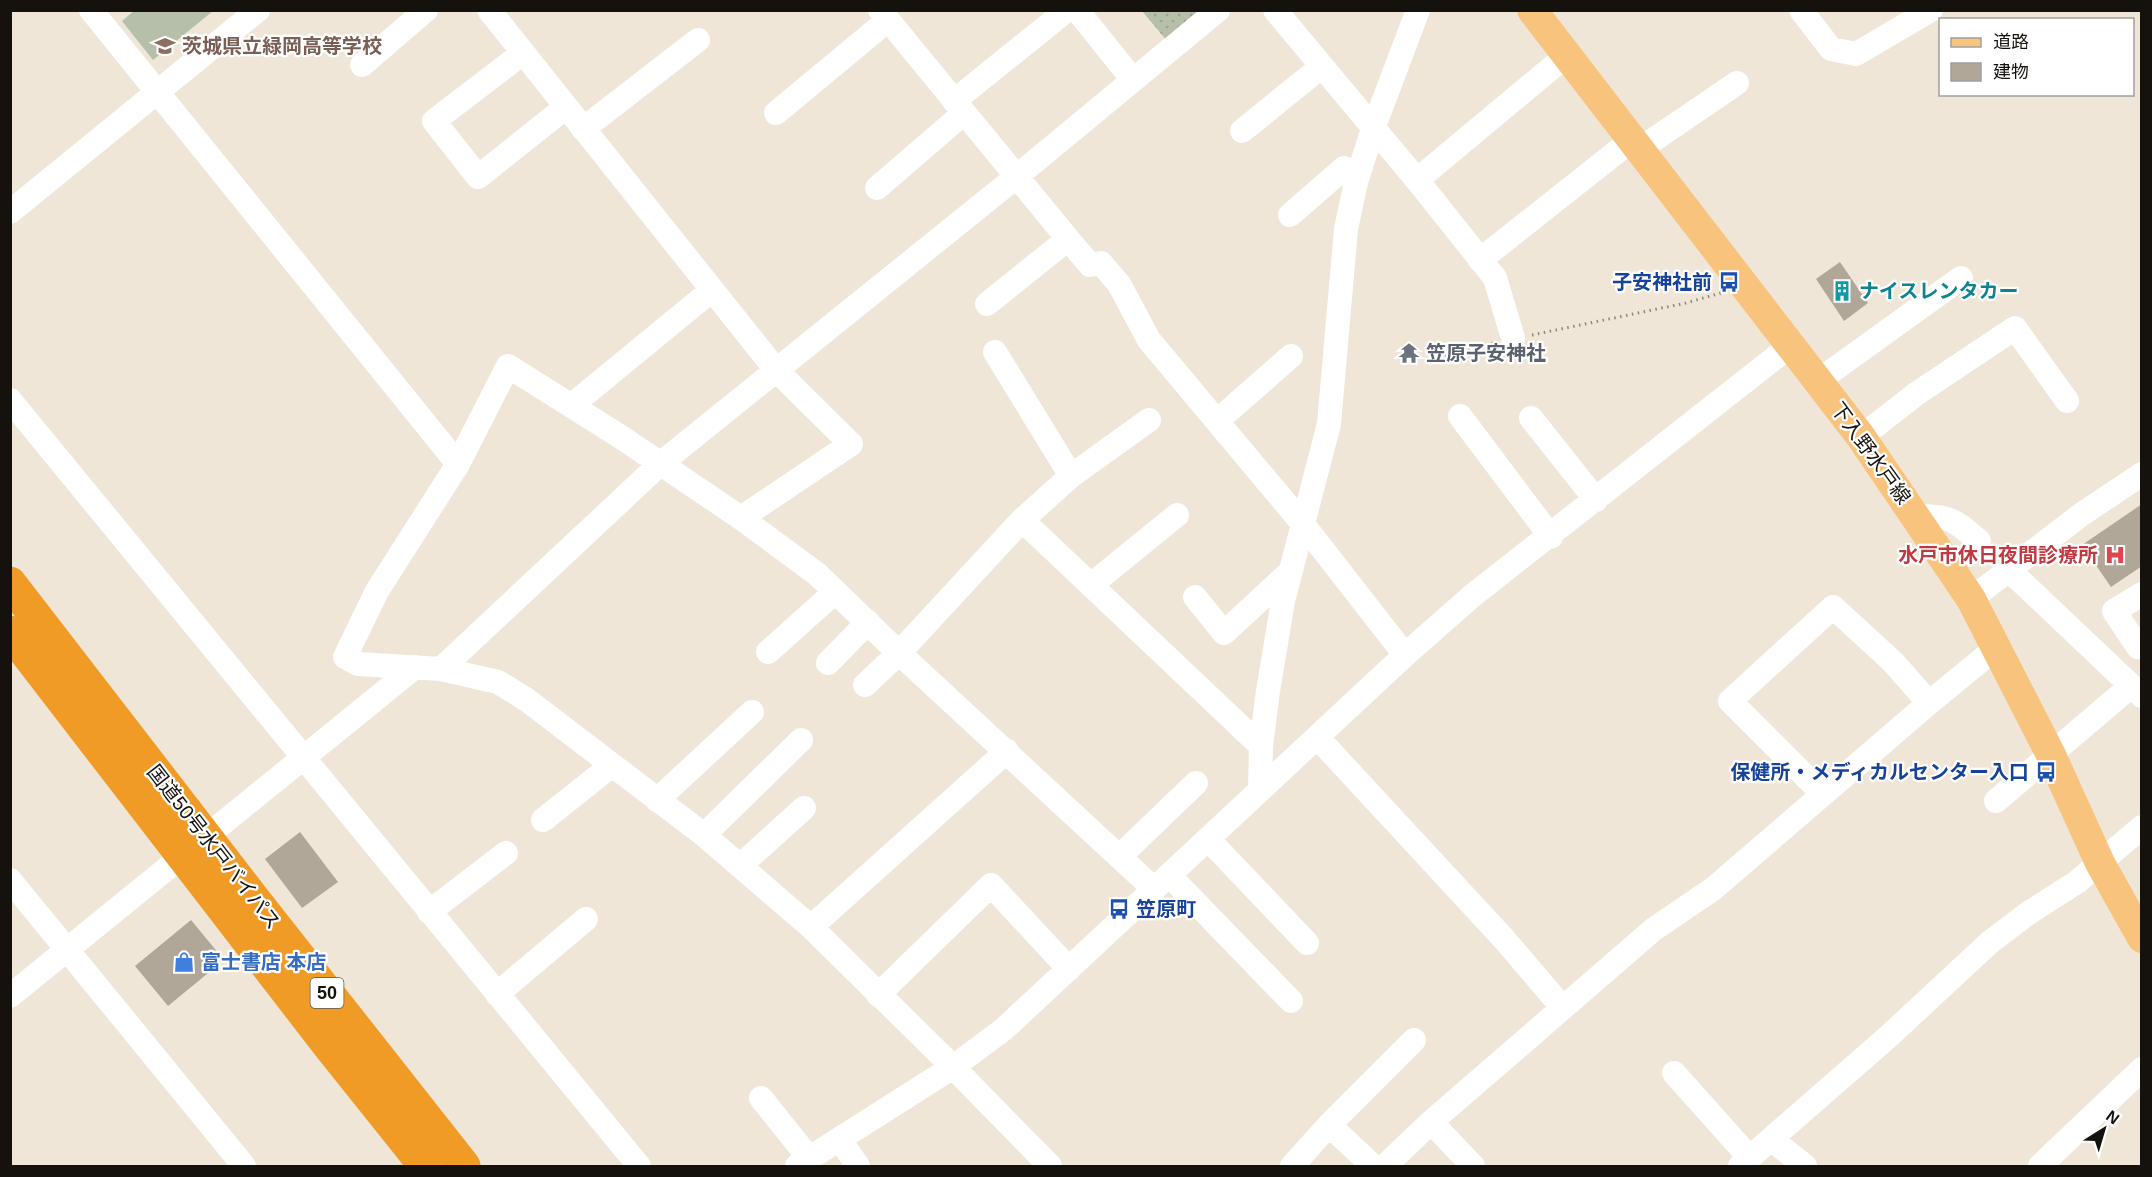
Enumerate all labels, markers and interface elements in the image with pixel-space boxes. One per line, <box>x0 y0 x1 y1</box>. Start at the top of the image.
legend <box>1939 18 2134 96</box>
text: 道路 <box>1993 32 2029 52</box>
school or university icon: 茨城県立緑岡高等学校 <box>153 34 177 58</box>
place label: 茨城県立緑岡高等学校 <box>182 35 382 57</box>
text: 建物 <box>1993 62 2029 82</box>
bus stop icon: 子安神社前 <box>1717 270 1741 294</box>
place label: 子安神社前 <box>1612 271 1712 293</box>
building icon: ナイスレンタカー <box>1830 279 1854 303</box>
place label: ナイスレンタカー <box>1859 280 2018 302</box>
temple icon: 笠原子安神社 <box>1397 341 1421 365</box>
place label: 笠原子安神社 <box>1426 342 1546 364</box>
street label: 下入野水戸線 <box>1827 398 1915 508</box>
hospital icon: 水戸市休日夜間診療所 <box>2103 543 2127 567</box>
place label: 水戸市休日夜間診療所 <box>1898 544 2098 566</box>
bus stop icon: 保健所・メディカルセンター入口 <box>2034 760 2058 784</box>
street label: 国道50号水戸バイパス <box>143 761 285 933</box>
place label: 保健所・メディカルセンター入口 <box>1730 761 2029 783</box>
bus stop icon: 笠原町 <box>1107 897 1131 921</box>
place label: 笠原町 <box>1136 898 1196 920</box>
shop icon: 富士書店 本店 <box>172 950 196 974</box>
place label: 富士書店 本店 <box>201 951 327 973</box>
road number: 50 <box>310 978 344 1008</box>
north arrow <box>2074 1099 2134 1159</box>
text: N <box>2103 1107 2122 1128</box>

